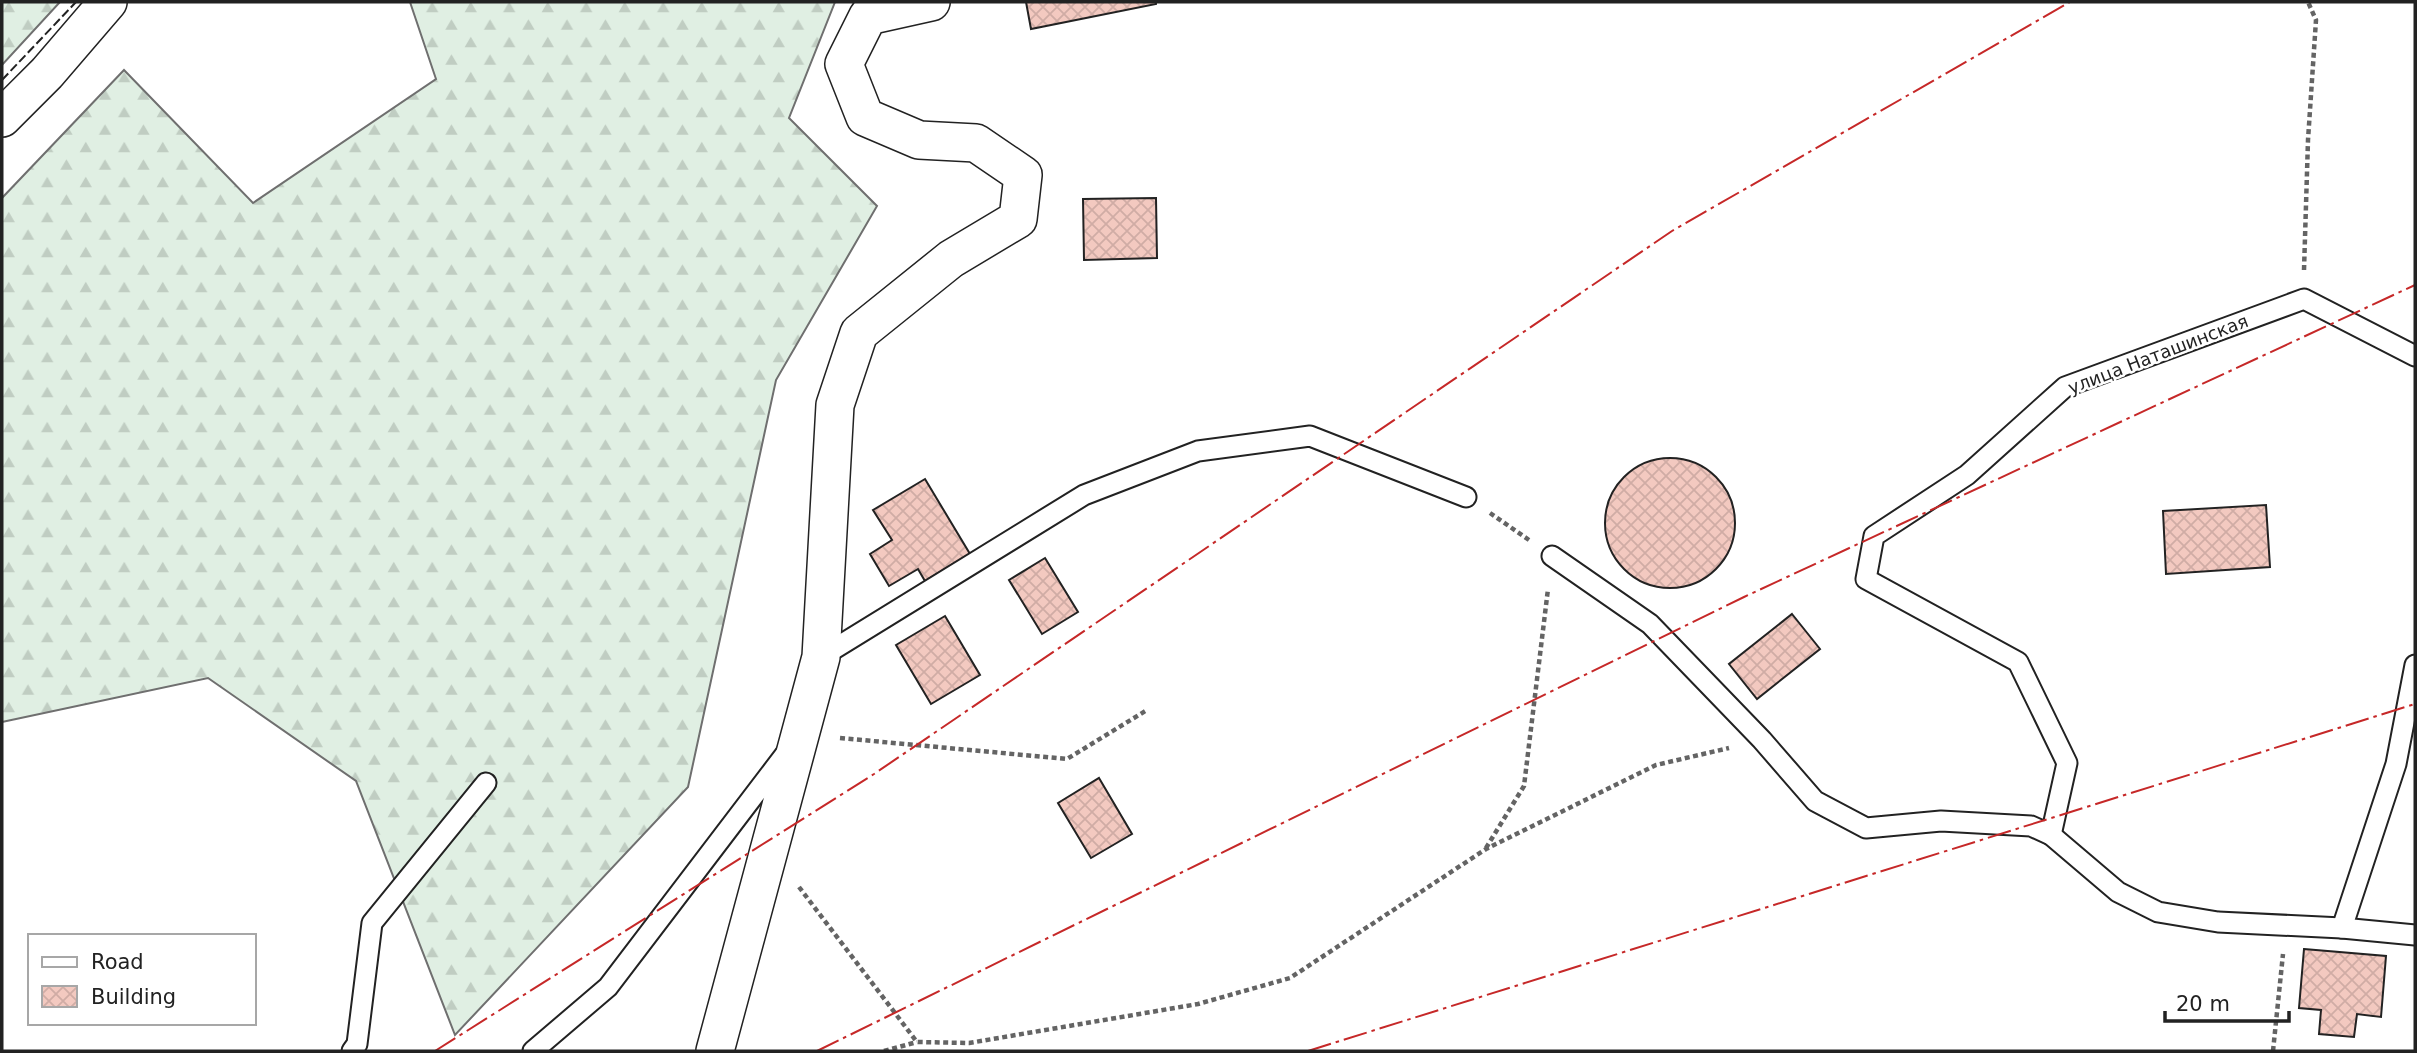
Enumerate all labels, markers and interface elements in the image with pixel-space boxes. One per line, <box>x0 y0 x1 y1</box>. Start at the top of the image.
street label: улица Наташинская <box>2065 310 2251 398</box>
legend <box>28 934 256 1025</box>
text: Road <box>91 950 144 974</box>
scale bar <box>2165 979 2289 1023</box>
text: Building <box>91 985 176 1009</box>
text: 20 m <box>2176 992 2230 1016</box>

